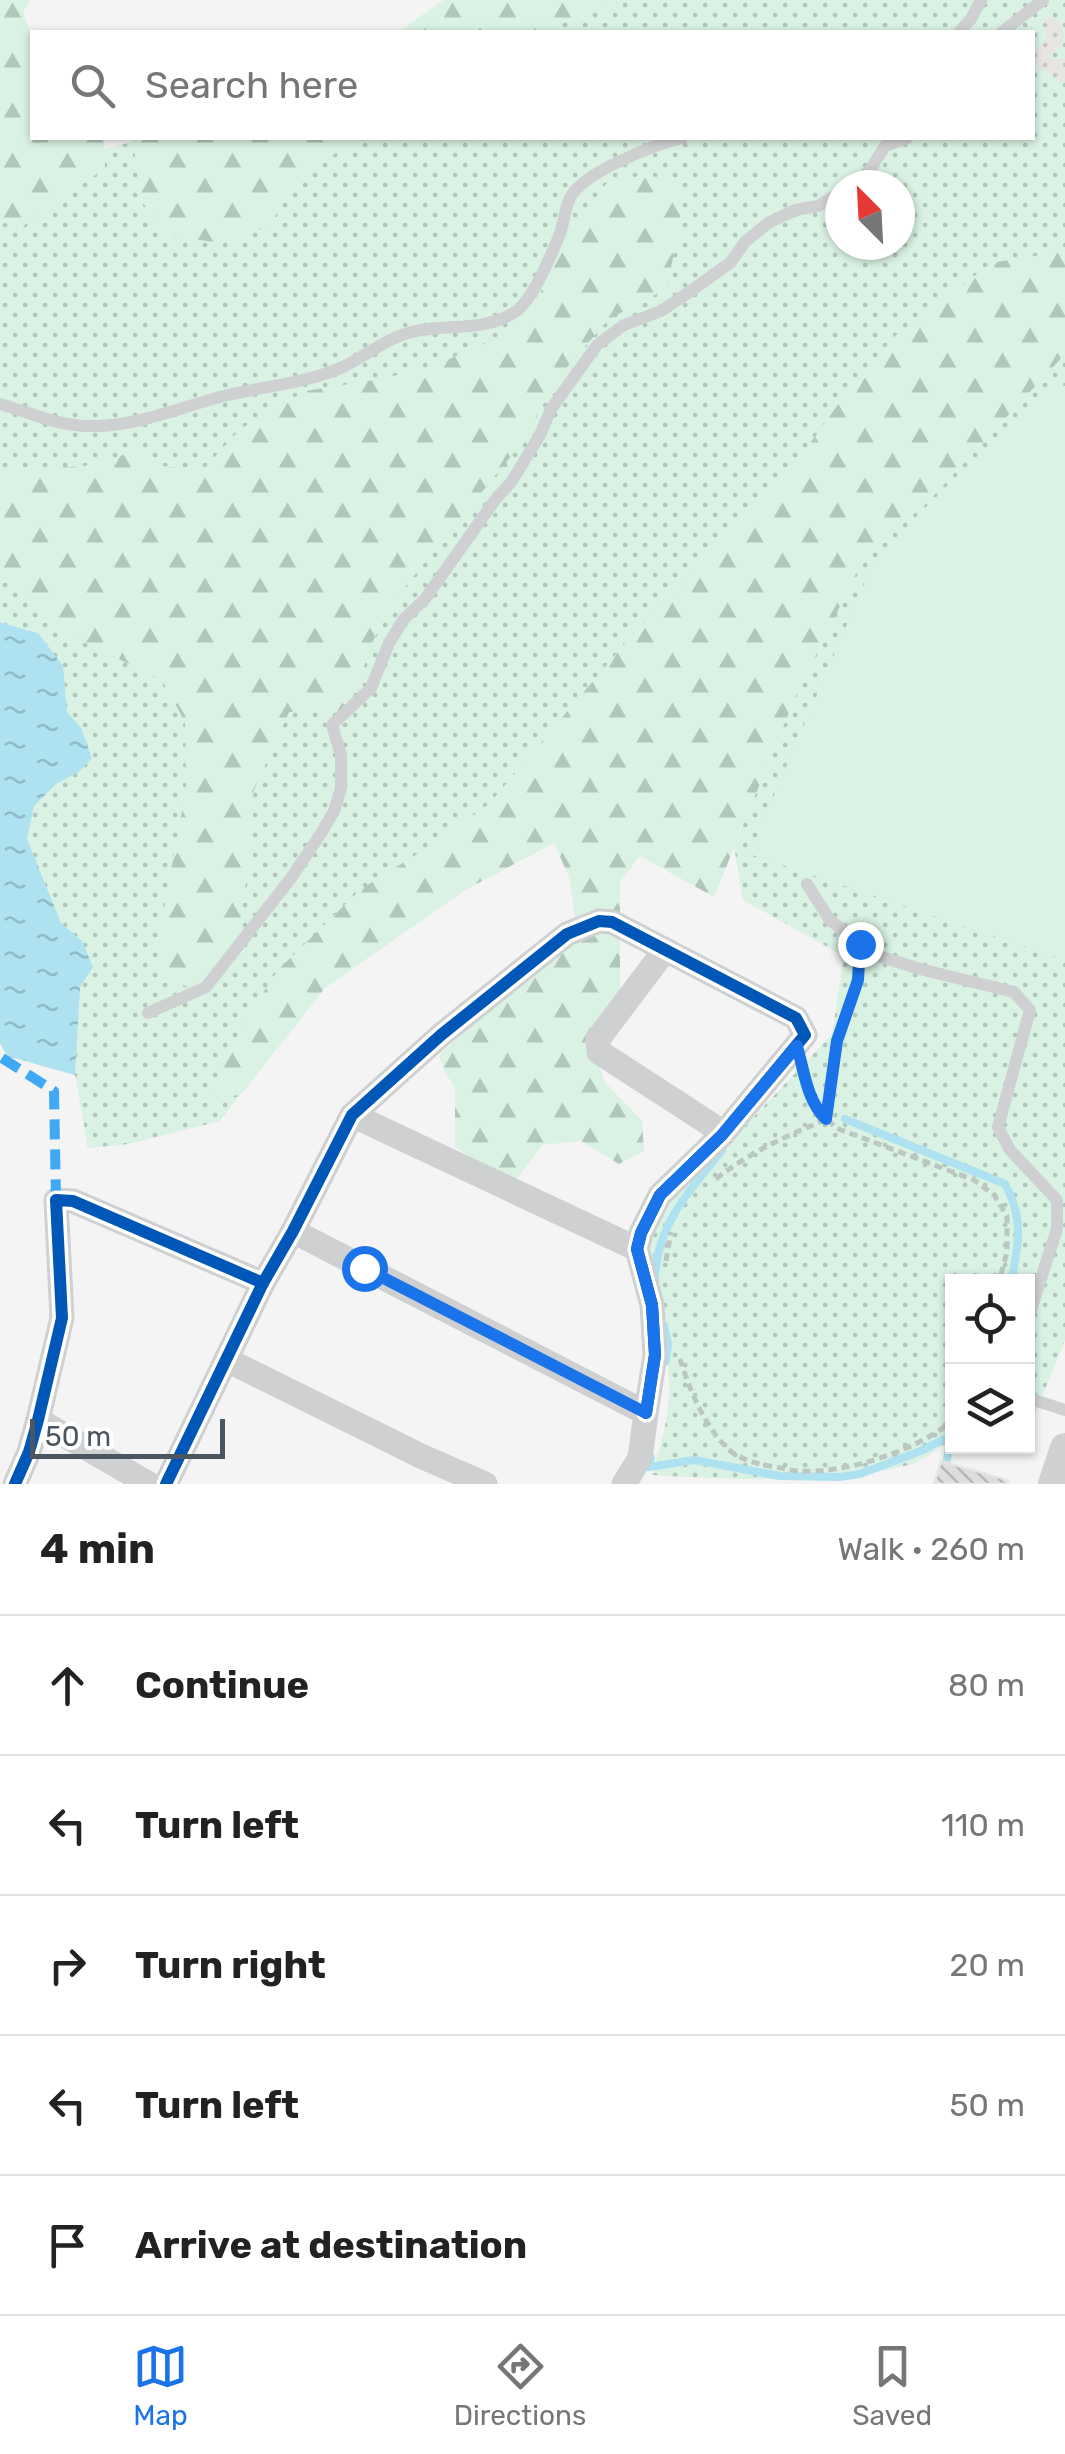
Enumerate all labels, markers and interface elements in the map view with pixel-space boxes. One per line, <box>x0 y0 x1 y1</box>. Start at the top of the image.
search box <box>30 30 1035 140</box>
icon: search <box>65 58 120 113</box>
text: Search here <box>145 62 358 108</box>
north arrow <box>825 170 915 260</box>
route end <box>838 922 884 968</box>
route start <box>342 1246 388 1292</box>
map controls <box>945 1274 1035 1454</box>
button: locate <box>945 1274 1035 1364</box>
button: layers <box>945 1364 1035 1454</box>
scale bar <box>30 1414 225 1458</box>
text: 50 m <box>45 1420 111 1453</box>
text: 4 min <box>40 1524 155 1574</box>
text: Walk · 260 m <box>838 1530 1025 1568</box>
icon: ahead <box>40 1658 95 1713</box>
text: Continue <box>135 1662 309 1708</box>
text: 80 m <box>948 1666 1025 1704</box>
icon: left <box>40 1798 95 1853</box>
text: Turn left <box>135 1802 299 1848</box>
text: 110 m <box>941 1806 1025 1844</box>
icon: right <box>40 1938 95 1993</box>
text: Turn right <box>135 1942 326 1988</box>
text: 20 m <box>950 1946 1025 1984</box>
icon: left <box>40 2078 95 2133</box>
text: Turn left <box>135 2082 299 2128</box>
text: 50 m <box>949 2086 1025 2124</box>
icon: arrive <box>40 2218 95 2273</box>
text: Arrive at destination <box>135 2222 527 2268</box>
tab: Map <box>133 2339 188 2432</box>
tab: Directions <box>454 2339 586 2432</box>
tab: Saved <box>852 2339 932 2432</box>

